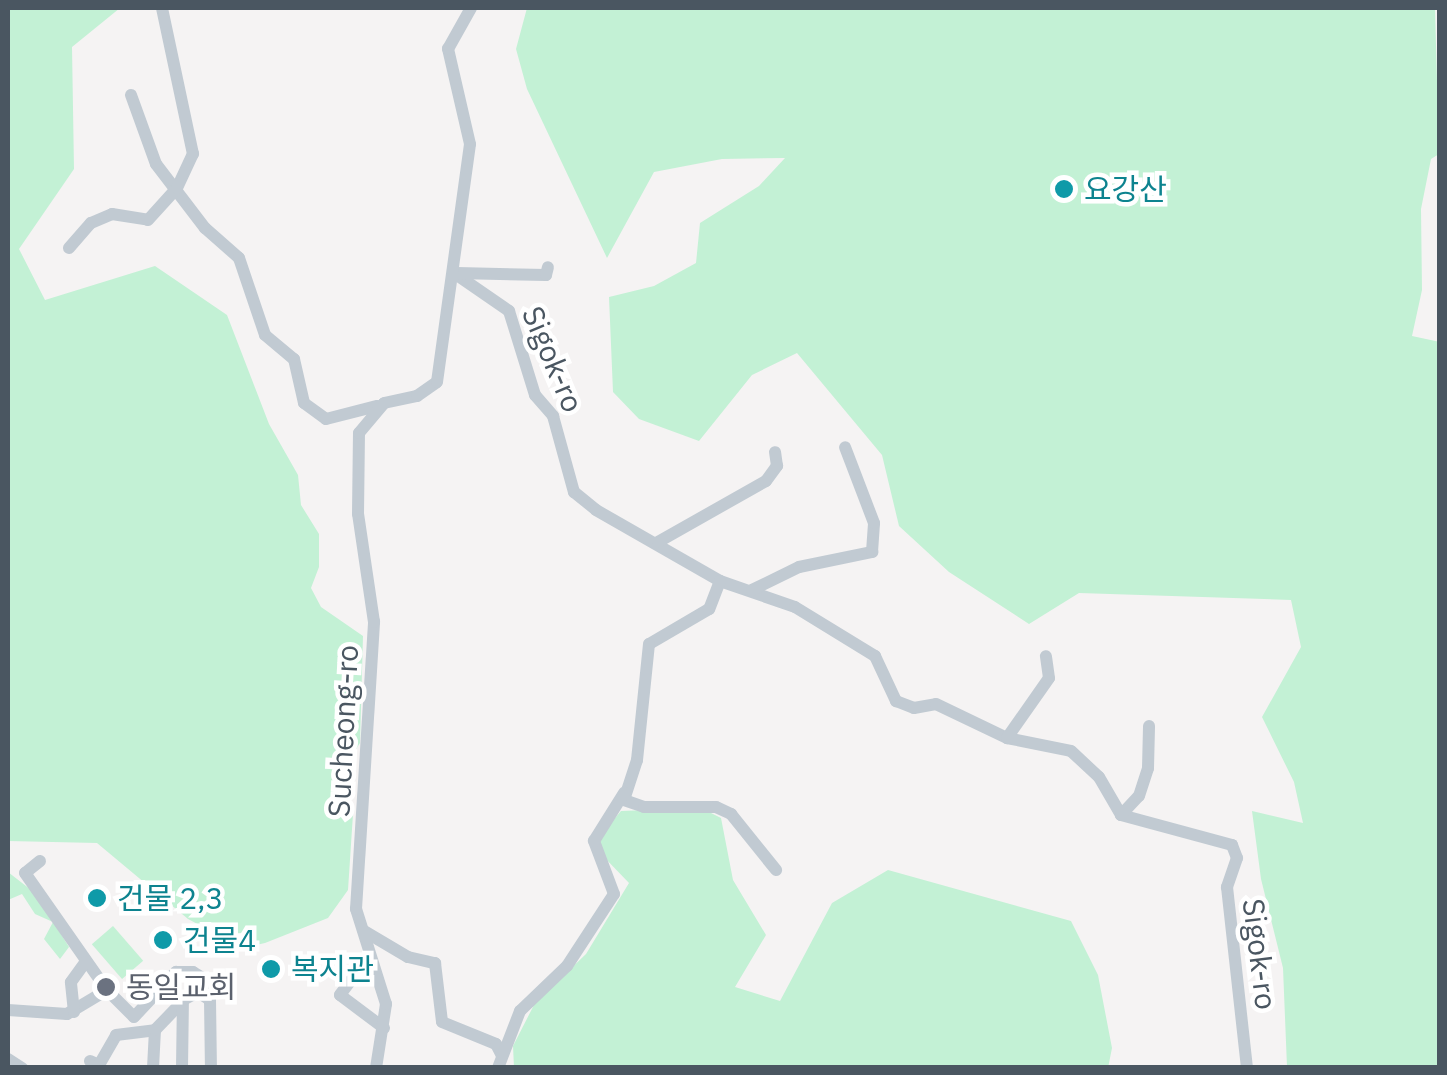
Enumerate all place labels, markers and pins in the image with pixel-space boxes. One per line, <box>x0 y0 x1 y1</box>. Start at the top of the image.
place label: 요강산 <box>1084 171 1167 207</box>
marker: 요강산 <box>1053 178 1075 200</box>
place label: 건물 2,3 <box>117 880 223 916</box>
marker: 건물 2,3 <box>86 887 108 909</box>
place label: 건물4 <box>183 922 256 958</box>
marker: 건물4 <box>152 929 174 951</box>
place label: 복지관 <box>291 951 374 987</box>
marker: 복지관 <box>260 958 282 980</box>
place label: 동일교회 <box>126 969 236 1005</box>
marker: 동일교회 <box>95 976 117 998</box>

